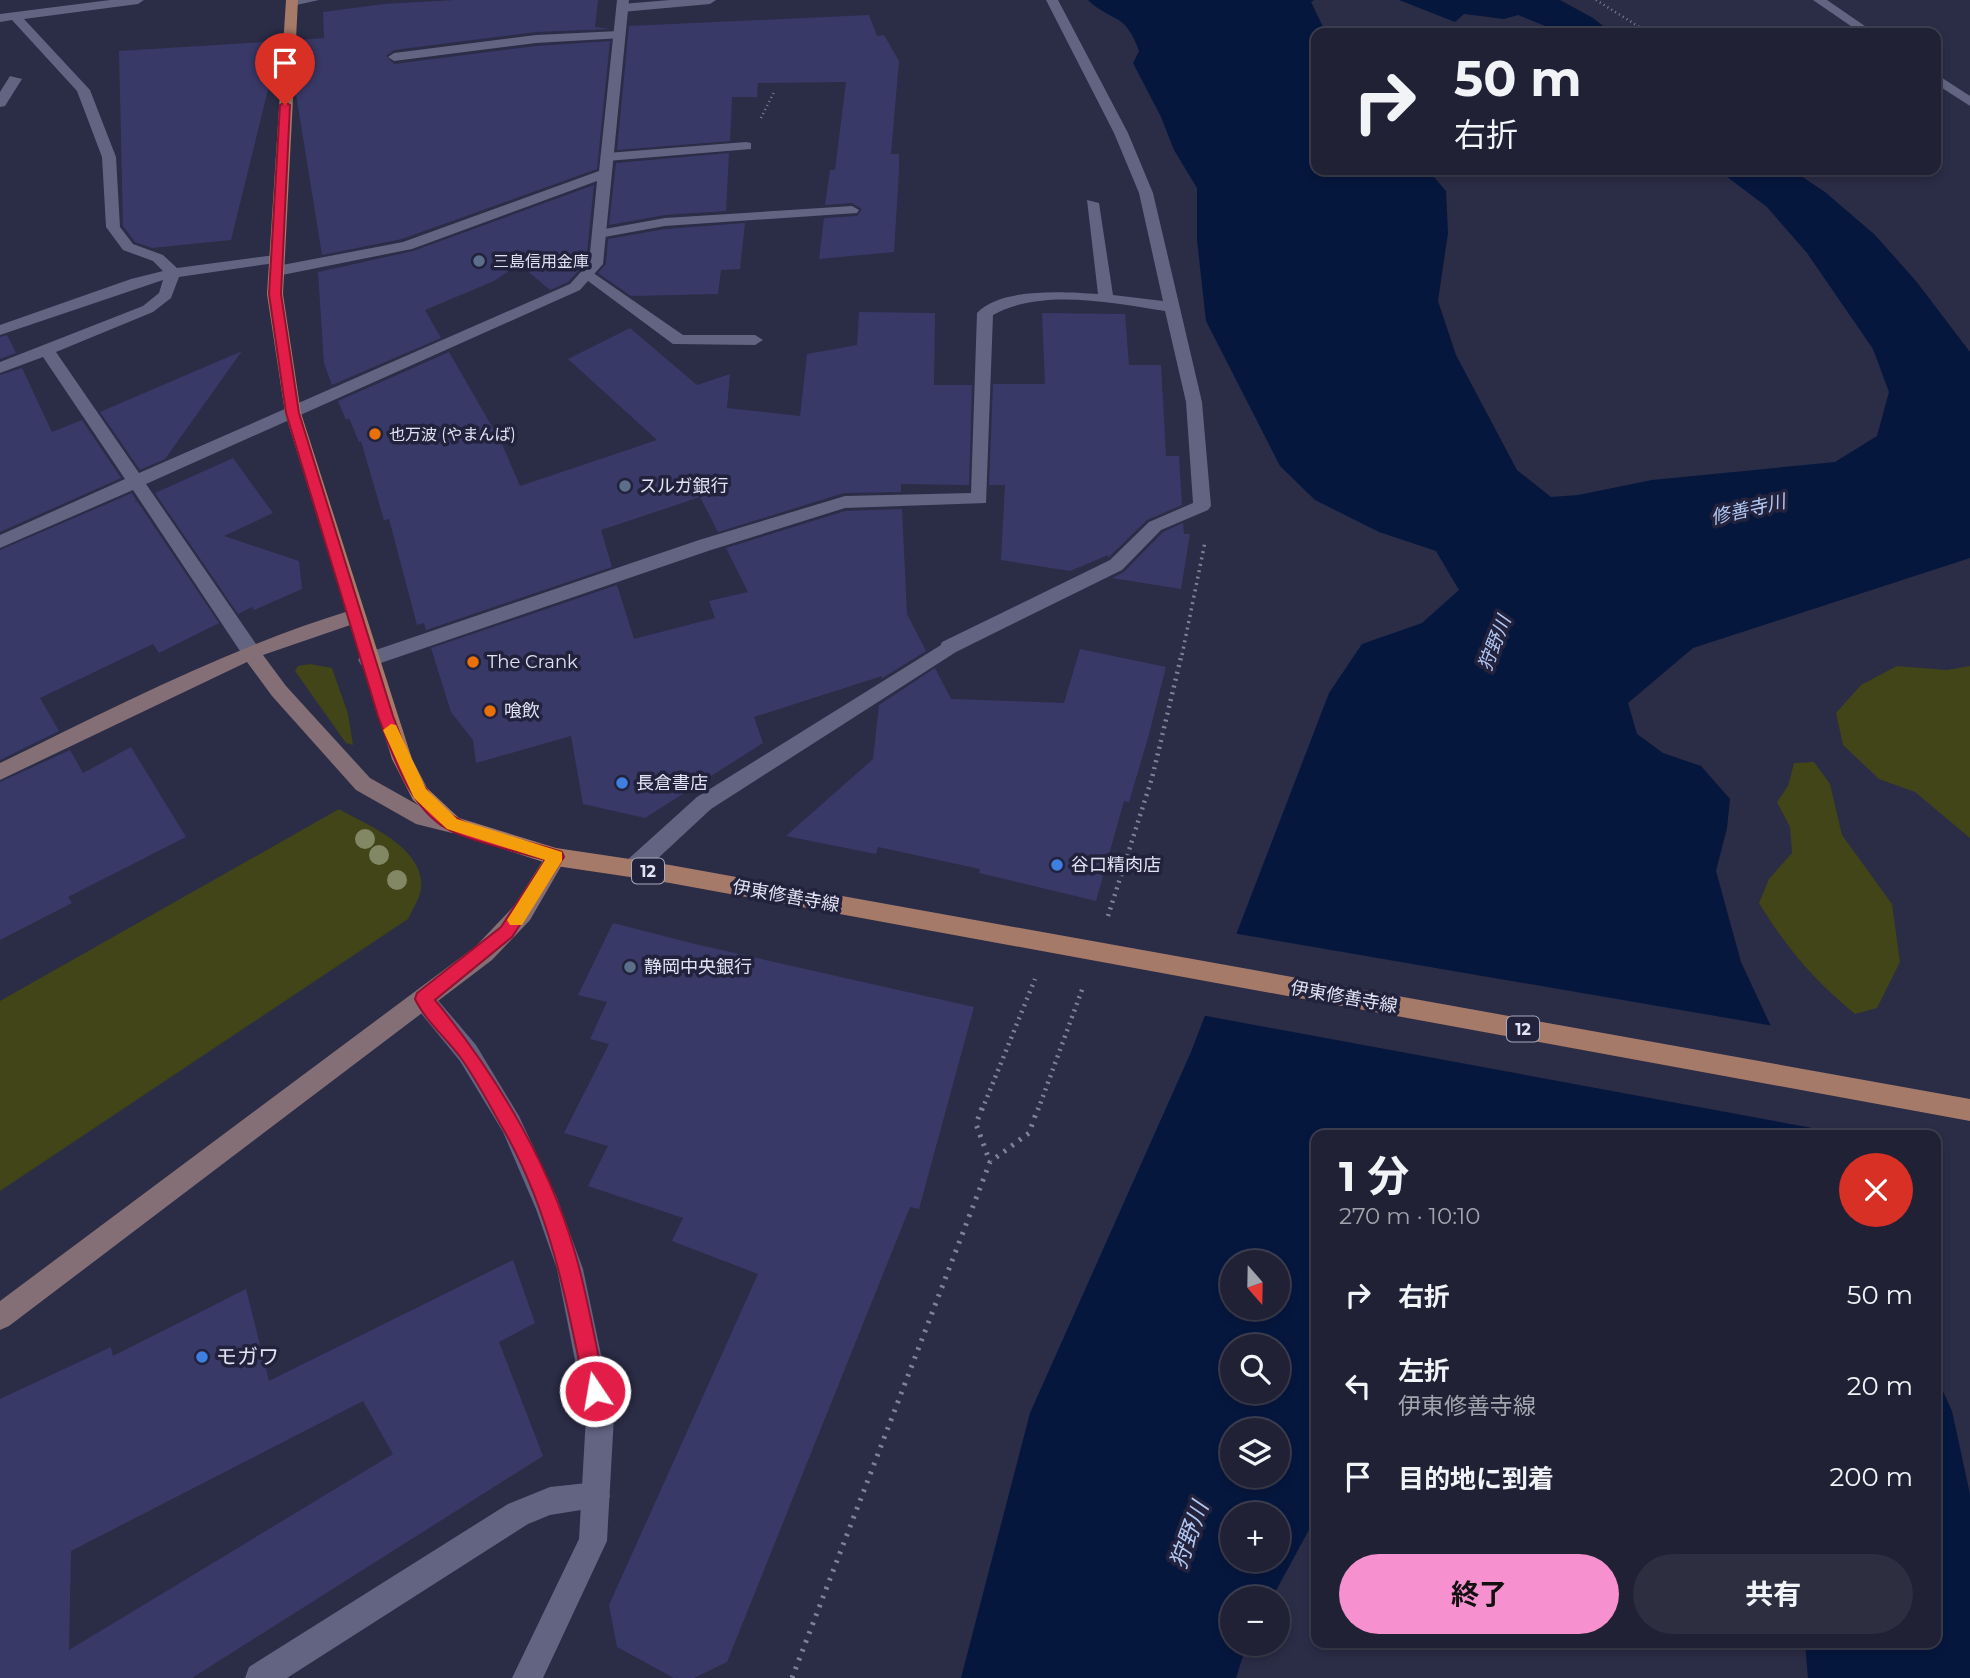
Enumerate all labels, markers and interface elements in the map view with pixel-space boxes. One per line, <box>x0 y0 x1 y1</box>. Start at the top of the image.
pin <box>255 33 315 105</box>
icon: arrive <box>266 44 304 82</box>
text: 50 m <box>1454 49 1582 108</box>
icon: right <box>1339 56 1430 147</box>
text: 右折 <box>1454 115 1518 154</box>
place label: 三島信用金庫 <box>493 252 589 271</box>
marker: 三島信用金庫 <box>471 253 487 269</box>
place label: 也万波 (やまんば) <box>389 425 516 444</box>
marker: 也万波 (やまんば) <box>367 426 383 442</box>
place label: スルガ銀行 <box>639 475 728 497</box>
marker: スルガ銀行 <box>617 478 633 494</box>
water label: 修善寺川 <box>1708 489 1790 529</box>
water label: 狩野川 <box>1474 611 1516 674</box>
place label: The Crank <box>487 651 578 673</box>
marker: The Crank <box>465 654 481 670</box>
place label: 喰飲 <box>504 700 540 722</box>
marker: 喰飲 <box>482 703 498 719</box>
place label: 長倉書店 <box>636 772 708 794</box>
marker: 長倉書店 <box>614 775 630 791</box>
place label: 谷口精肉店 <box>1071 854 1161 876</box>
marker: 谷口精肉店 <box>1049 857 1065 873</box>
road number: 12 <box>632 858 664 884</box>
street label: 伊東修善寺線 <box>731 876 841 916</box>
place label: 静岡中央銀行 <box>644 956 752 978</box>
marker: 静岡中央銀行 <box>622 959 638 975</box>
street label: 伊東修善寺線 <box>1289 977 1399 1017</box>
road number: 12 <box>1507 1016 1539 1042</box>
text: 1 分 <box>1339 1150 1409 1202</box>
button: close <box>1839 1153 1913 1227</box>
text: 270 m · 10:10 <box>1339 1202 1481 1230</box>
north arrow <box>1220 1250 1290 1320</box>
map controls <box>1220 1250 1290 1656</box>
icon: right <box>1339 1276 1377 1314</box>
text: 50 m <box>1847 1279 1913 1311</box>
text: 右折 <box>1398 1281 1450 1313</box>
button: search <box>1220 1334 1290 1404</box>
place label: モガワ <box>216 1344 279 1369</box>
marker: モガワ <box>194 1349 210 1365</box>
position arrow <box>558 1354 632 1428</box>
text: 左折 <box>1398 1355 1450 1387</box>
icon: left <box>1339 1367 1377 1405</box>
text: 20 m <box>1847 1370 1913 1402</box>
text: 伊東修善寺線 <box>1398 1392 1536 1420</box>
button: layers <box>1220 1418 1290 1488</box>
icon: arrive <box>1339 1458 1377 1496</box>
text: 200 m <box>1829 1461 1913 1493</box>
text: 目的地に到着 <box>1398 1463 1554 1495</box>
water label: 狩野川 <box>1164 1495 1215 1572</box>
button: + <box>1220 1502 1290 1572</box>
button: 終了 <box>1339 1554 1619 1634</box>
button: 共有 <box>1633 1554 1913 1634</box>
button: − <box>1220 1586 1290 1656</box>

